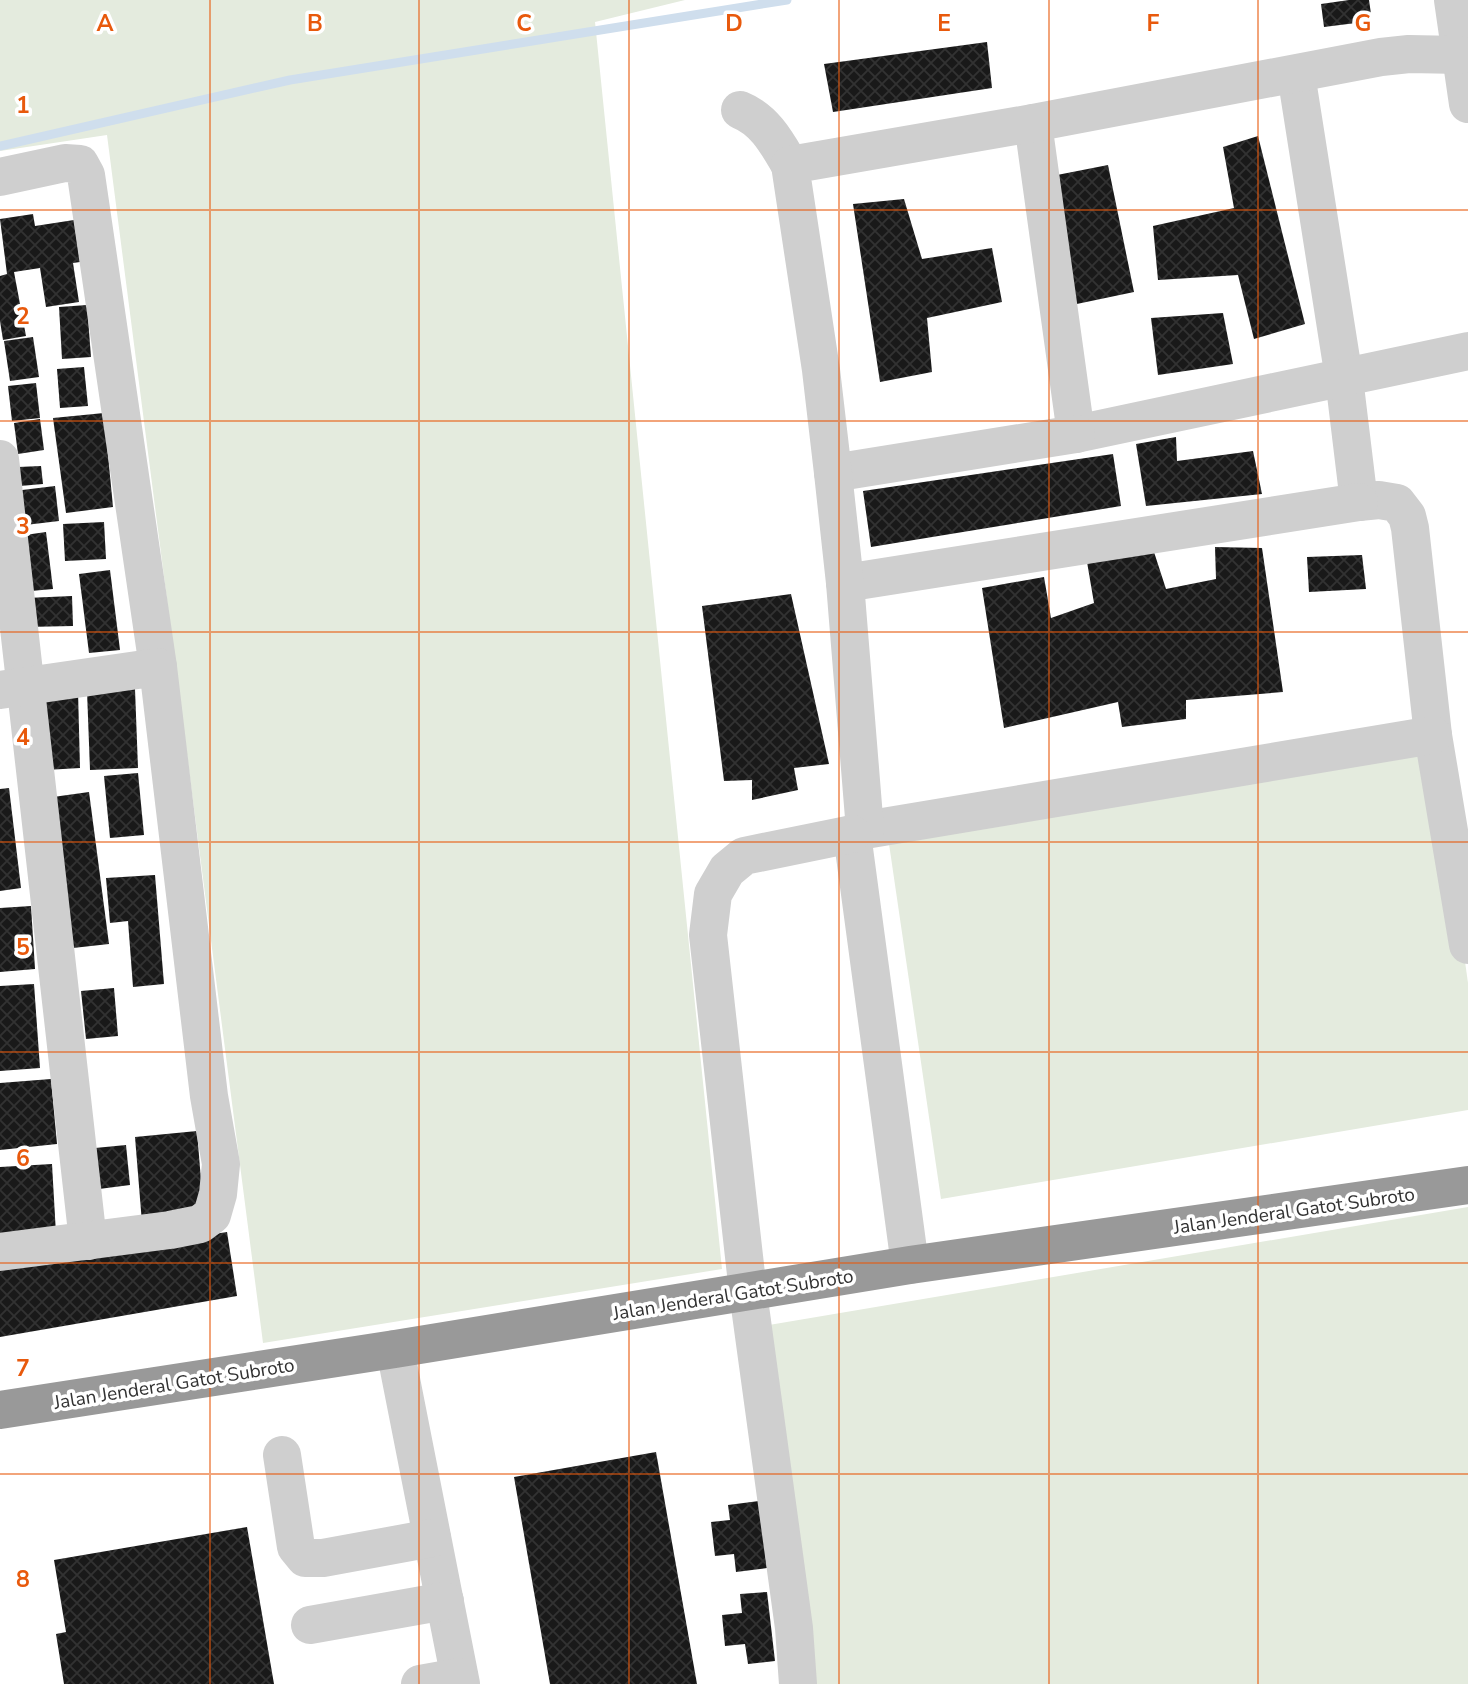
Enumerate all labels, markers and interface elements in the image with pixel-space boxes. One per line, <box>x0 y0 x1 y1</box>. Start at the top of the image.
text: A <box>96 8 114 39</box>
text: B <box>307 8 323 39</box>
text: C <box>516 8 532 39</box>
text: D <box>725 8 743 39</box>
text: E <box>937 8 951 39</box>
text: F <box>1147 8 1160 39</box>
text: G <box>1355 8 1371 39</box>
text: 1 <box>16 90 30 121</box>
text: 2 <box>16 301 30 332</box>
text: 3 <box>16 511 30 542</box>
text: 4 <box>16 722 30 753</box>
text: 5 <box>16 932 30 963</box>
text: 6 <box>16 1143 30 1174</box>
street label: Jalan Jenderal Gatot Subroto <box>1171 1181 1416 1241</box>
street label: Jalan Jenderal Gatot Subroto <box>610 1263 855 1327</box>
street label: Jalan Jenderal Gatot Subroto <box>51 1352 296 1416</box>
text: 7 <box>16 1353 30 1384</box>
text: 8 <box>16 1564 30 1595</box>

